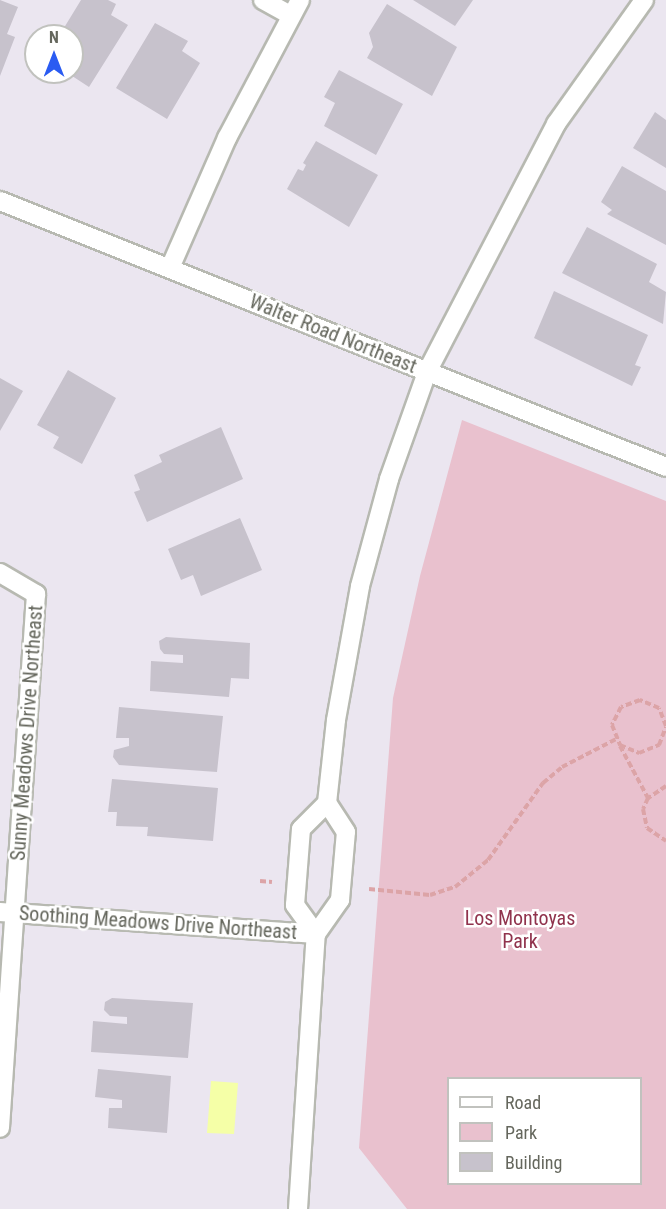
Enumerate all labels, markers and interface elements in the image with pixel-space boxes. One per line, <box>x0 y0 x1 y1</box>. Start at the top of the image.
north arrow <box>24 24 84 84</box>
text: N <box>49 28 59 47</box>
street label: Walter Road Northeast <box>246 289 420 379</box>
street label: Sunny Meadows Drive Northeast <box>6 604 48 862</box>
street label: Soothing Meadows Drive Northeast <box>18 901 298 945</box>
park label: Los Montoyas Park <box>465 907 575 954</box>
legend <box>447 1077 642 1185</box>
text: Road <box>505 1092 541 1113</box>
text: Park <box>505 1122 537 1143</box>
text: Building <box>505 1152 562 1173</box>

